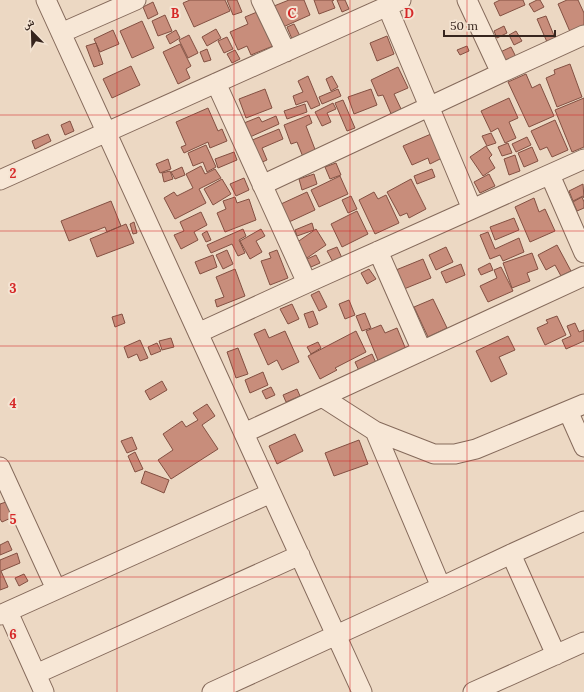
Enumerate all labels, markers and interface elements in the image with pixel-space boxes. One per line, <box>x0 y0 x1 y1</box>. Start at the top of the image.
text: B <box>171 5 180 22</box>
text: C <box>288 5 297 22</box>
text: D <box>404 5 414 22</box>
north arrow <box>12 12 52 52</box>
scale bar <box>444 12 555 38</box>
text: ش <box>20 14 37 32</box>
text: 50 m <box>450 18 478 33</box>
text: 2 <box>10 165 17 182</box>
text: 3 <box>9 280 17 297</box>
text: 4 <box>9 395 17 412</box>
text: 5 <box>9 511 17 528</box>
text: 6 <box>9 626 17 643</box>

